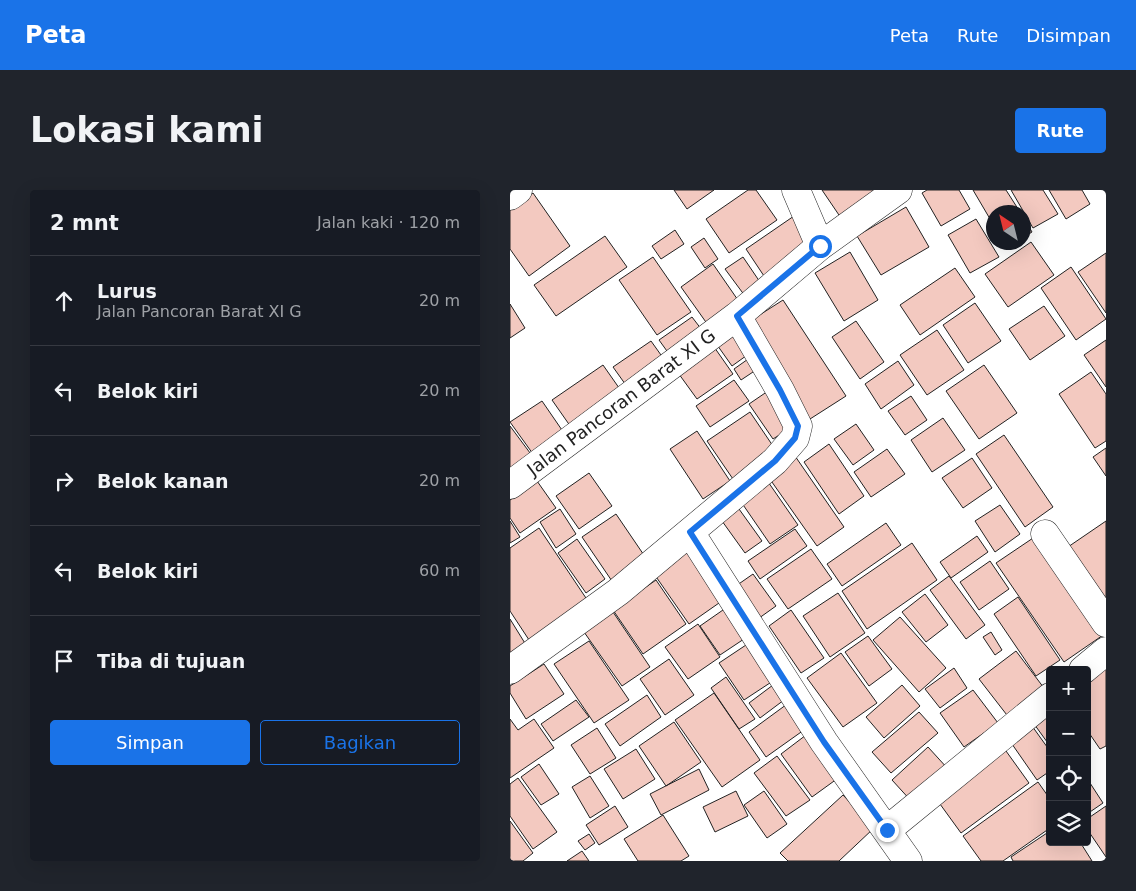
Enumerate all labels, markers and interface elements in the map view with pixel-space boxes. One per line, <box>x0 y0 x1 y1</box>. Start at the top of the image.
text: Peta <box>25 21 87 49</box>
text: Peta <box>890 25 929 46</box>
text: Rute <box>957 25 998 46</box>
text: Disimpan <box>1026 25 1111 46</box>
button: Rute <box>1015 108 1106 153</box>
text: Lokasi kami <box>30 110 264 150</box>
north arrow <box>986 205 1031 250</box>
text: 2 mnt <box>50 211 119 235</box>
text: Jalan kaki · 120 m <box>317 213 460 232</box>
route start <box>809 235 832 258</box>
text: Lurus <box>97 280 157 302</box>
icon: ahead <box>50 287 78 315</box>
text: 20 m <box>419 291 460 310</box>
text: Jalan Pancoran Barat XI G <box>97 302 302 321</box>
street label: Jalan Pancoran Barat XI G <box>522 324 719 480</box>
icon: left <box>50 377 78 405</box>
text: Belok kiri <box>97 380 198 402</box>
text: 20 m <box>419 381 460 400</box>
icon: right <box>50 467 78 495</box>
text: Belok kanan <box>97 470 229 492</box>
text: 20 m <box>419 471 460 490</box>
icon: left <box>50 557 78 585</box>
text: Belok kiri <box>97 560 198 582</box>
text: 60 m <box>419 561 460 580</box>
icon: arrive <box>50 647 78 675</box>
text: Tiba di tujuan <box>97 650 245 672</box>
map controls <box>1046 666 1091 846</box>
button: + <box>1046 666 1091 711</box>
button: − <box>1046 711 1091 756</box>
button: Simpan <box>50 720 250 765</box>
button: Bagikan <box>260 720 460 765</box>
button: locate <box>1046 756 1091 801</box>
button: layers <box>1046 801 1091 846</box>
route end <box>876 819 899 842</box>

